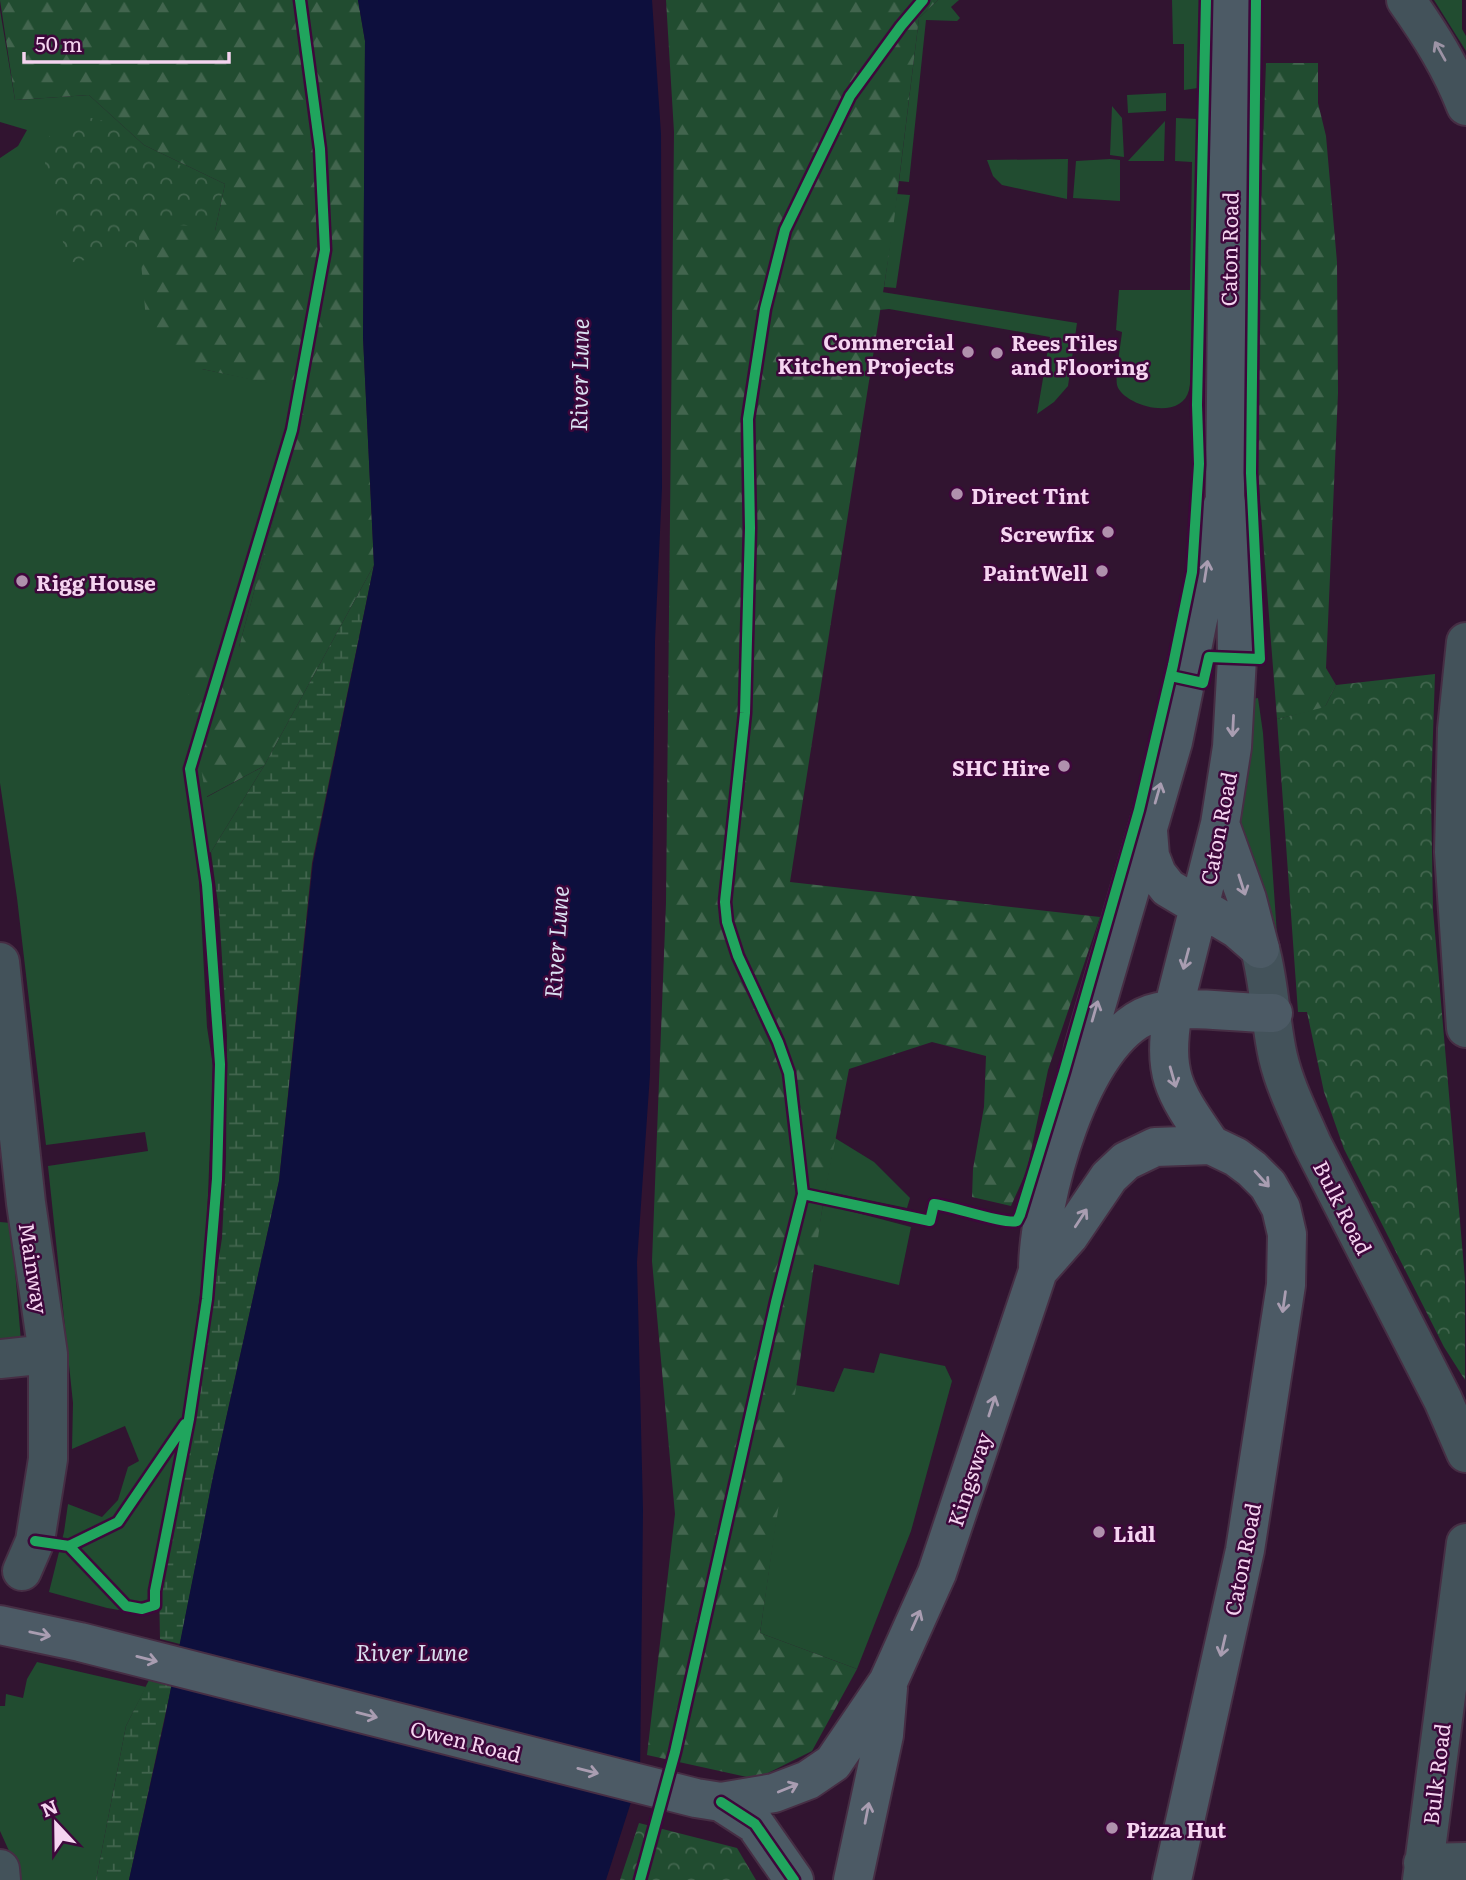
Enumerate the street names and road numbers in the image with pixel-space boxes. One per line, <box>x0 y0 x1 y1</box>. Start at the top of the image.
street label: Caton Road <box>1212 191 1245 307</box>
street label: Caton Road <box>1191 769 1243 887</box>
street label: Bulk Road <box>1307 1154 1381 1260</box>
street label: Mainway <box>12 1220 58 1317</box>
street label: Kingsway <box>938 1427 998 1530</box>
street label: Caton Road <box>1215 1500 1267 1618</box>
street label: Owen Road <box>407 1711 525 1769</box>
street label: Bulk Road <box>1413 1721 1457 1827</box>

